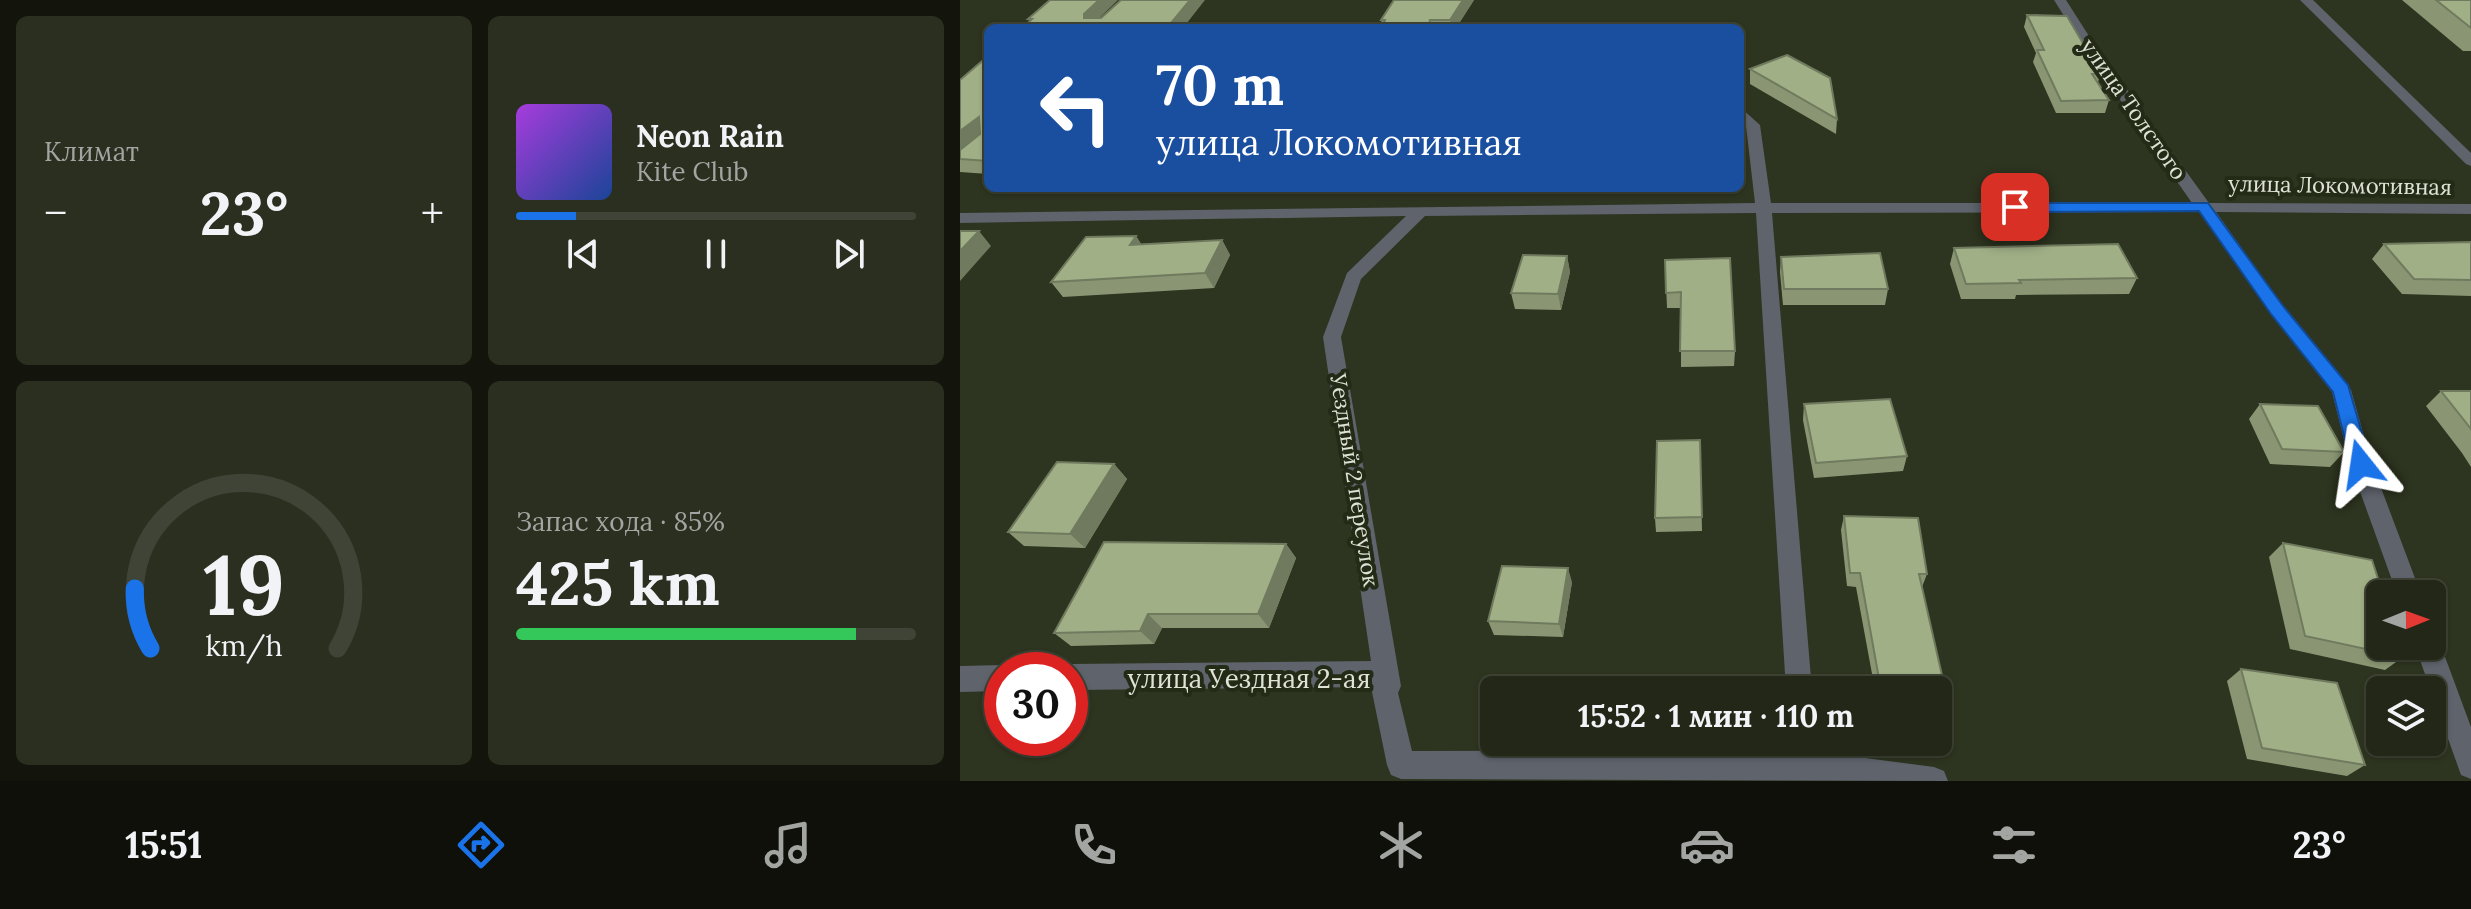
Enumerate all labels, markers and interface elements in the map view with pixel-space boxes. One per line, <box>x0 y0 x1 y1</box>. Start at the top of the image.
street label: улица Толстого <box>2075 33 2193 185</box>
text: 70 m <box>1156 49 1284 120</box>
icon: left <box>1024 56 1128 160</box>
text: Neon Rain <box>636 117 784 155</box>
text: улица Локомотивная <box>1156 119 1522 165</box>
text: Климат <box>44 135 139 168</box>
text: Kite Club <box>636 155 748 188</box>
street label: улица Локомотивная <box>2228 169 2452 201</box>
pin <box>1981 173 2049 241</box>
text: 23° <box>200 175 288 251</box>
text: − <box>44 185 67 241</box>
text: + <box>421 185 444 241</box>
icon: arrive <box>1993 185 2037 229</box>
icon: previous <box>561 232 605 276</box>
icon: pause <box>694 232 738 276</box>
icon: next <box>827 232 871 276</box>
street label: Уездный 2 переулок <box>1324 370 1386 589</box>
position arrow <box>2319 422 2403 506</box>
text: Запас хода · 85% <box>516 505 725 538</box>
text: 19 <box>203 530 285 637</box>
text: 425 km <box>516 545 720 621</box>
north arrow <box>2366 580 2446 660</box>
map controls <box>2366 580 2446 756</box>
text: km/h <box>205 627 283 664</box>
speed limit sign: 30 <box>984 652 1088 756</box>
street label: улица Уездная 2-ая <box>1127 662 1371 695</box>
button: layers <box>2366 676 2446 756</box>
text: 15:52 · 1 мин · 110 m <box>1578 697 1854 735</box>
icon: directions <box>453 817 509 873</box>
icon: music <box>760 817 816 873</box>
icon: phone <box>1066 817 1122 873</box>
icon: climate <box>1373 817 1429 873</box>
icon: car <box>1679 817 1735 873</box>
icon: filters <box>1986 817 2042 873</box>
text: 15:51 <box>125 822 202 868</box>
text: 23° <box>2293 822 2346 868</box>

